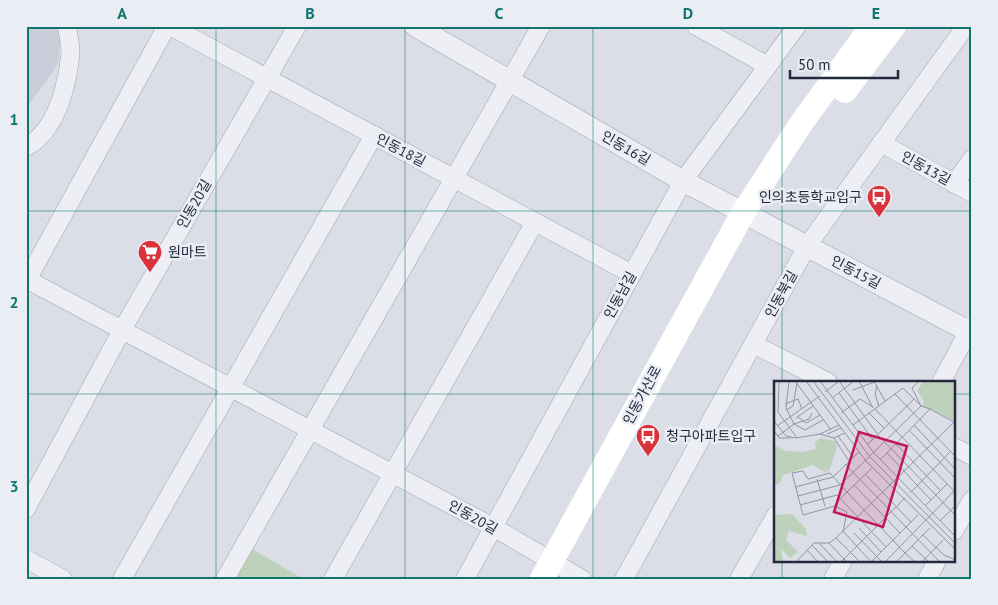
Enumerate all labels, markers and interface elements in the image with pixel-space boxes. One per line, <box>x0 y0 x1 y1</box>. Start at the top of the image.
text: A <box>117 3 127 23</box>
text: B <box>305 3 315 23</box>
text: C <box>495 3 504 23</box>
text: D <box>683 3 693 23</box>
text: E <box>872 3 880 23</box>
scale bar <box>790 48 898 80</box>
text: 50 m <box>798 55 831 74</box>
text: 1 <box>9 109 19 129</box>
street label: 인동16길 <box>598 127 654 169</box>
street label: 인동18길 <box>373 129 429 171</box>
street label: 인동13길 <box>898 147 954 189</box>
street label: 인동20길 <box>173 176 215 232</box>
bus stop icon: 인의초등학교입구 <box>866 184 892 218</box>
place label: 인의초등학교입구 <box>759 188 862 206</box>
supermarket icon: 원마트 <box>137 239 163 273</box>
place label: 원마트 <box>168 243 207 261</box>
street label: 인동15길 <box>828 251 884 293</box>
street label: 인동북길 <box>761 267 801 321</box>
street label: 인동남길 <box>600 268 640 322</box>
text: 2 <box>9 292 19 312</box>
street label: 인동가산로 <box>619 362 665 428</box>
inset map <box>774 381 956 562</box>
bus stop icon: 청구아파트입구 <box>635 423 661 457</box>
place label: 청구아파트입구 <box>666 427 756 445</box>
text: 3 <box>9 476 19 496</box>
street label: 인동20길 <box>445 496 501 538</box>

